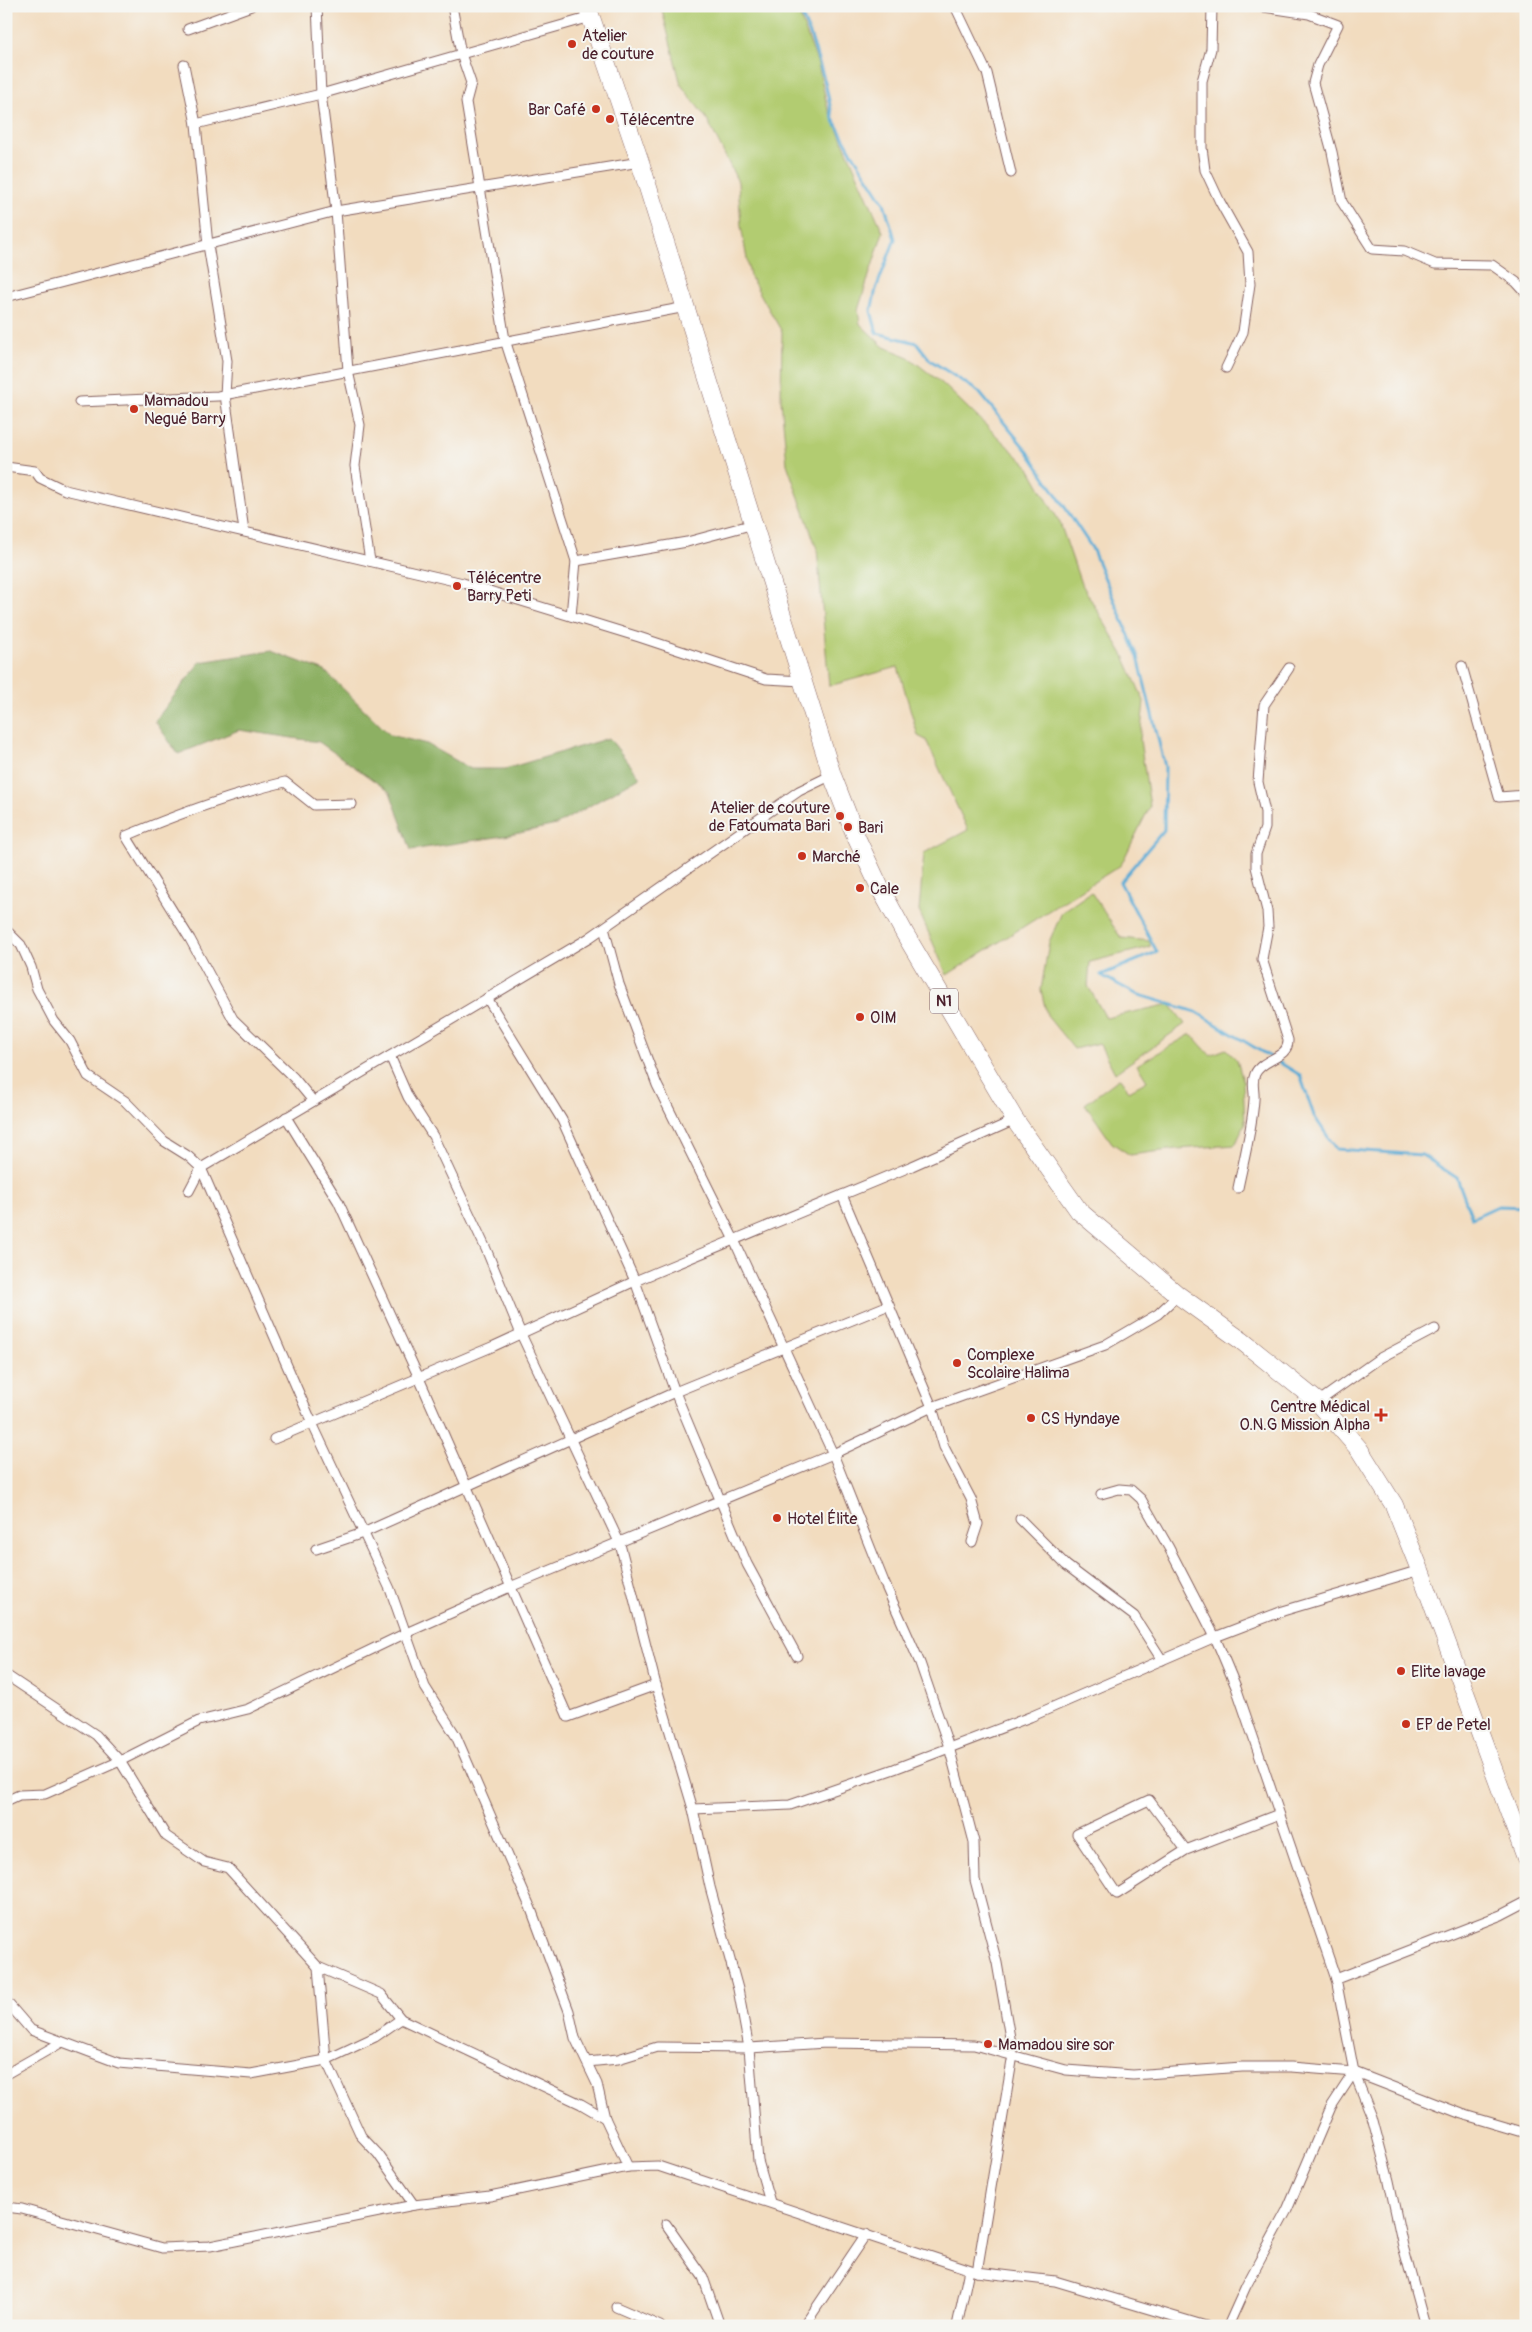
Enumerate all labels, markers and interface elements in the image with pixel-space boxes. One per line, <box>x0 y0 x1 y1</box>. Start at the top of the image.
place label: Atelier de couture <box>582 26 654 64</box>
marker: Atelier de couture <box>566 38 578 50</box>
place label: Bar Café <box>528 100 586 120</box>
marker: Bar Café <box>590 103 602 115</box>
place label: Télécentre <box>620 110 694 130</box>
marker: Télécentre <box>604 113 616 125</box>
place label: Mamadou Negué Barry <box>144 391 226 429</box>
marker: Mamadou Negué Barry <box>128 403 140 415</box>
place label: Télécentre Barry Peti <box>467 568 541 606</box>
marker: Télécentre Barry Peti <box>451 580 463 592</box>
place label: Atelier de couture de Fatoumata Bari <box>709 798 830 836</box>
marker: Atelier de couture de Fatoumata Bari <box>834 810 846 822</box>
place label: Bari <box>858 818 883 838</box>
marker: Bari <box>842 821 854 833</box>
place label: Marché <box>812 847 861 867</box>
marker: Marché <box>796 850 808 862</box>
place label: Cale <box>870 879 899 899</box>
marker: Cale <box>854 882 866 894</box>
road number: N1 <box>930 988 958 1014</box>
place label: OIM <box>870 1008 896 1028</box>
marker: OIM <box>854 1011 866 1023</box>
place label: Complexe Scolaire Halima <box>967 1345 1069 1383</box>
marker: Complexe Scolaire Halima <box>951 1357 963 1369</box>
place label: Centre Médical O.N.G Mission Alpha <box>1239 1397 1370 1435</box>
marker: Centre Médical O.N.G Mission Alpha <box>1374 1408 1388 1422</box>
place label: CS Hyndaye <box>1041 1409 1120 1429</box>
marker: CS Hyndaye <box>1025 1412 1037 1424</box>
place label: Hotel Élite <box>787 1509 857 1529</box>
marker: Hotel Élite <box>771 1512 783 1524</box>
place label: Elite lavage <box>1411 1662 1486 1682</box>
marker: Elite lavage <box>1395 1665 1407 1677</box>
place label: EP de Petel <box>1416 1715 1491 1735</box>
marker: EP de Petel <box>1400 1718 1412 1730</box>
place label: Mamadou sire sor <box>998 2035 1115 2055</box>
marker: Mamadou sire sor <box>982 2038 994 2050</box>

